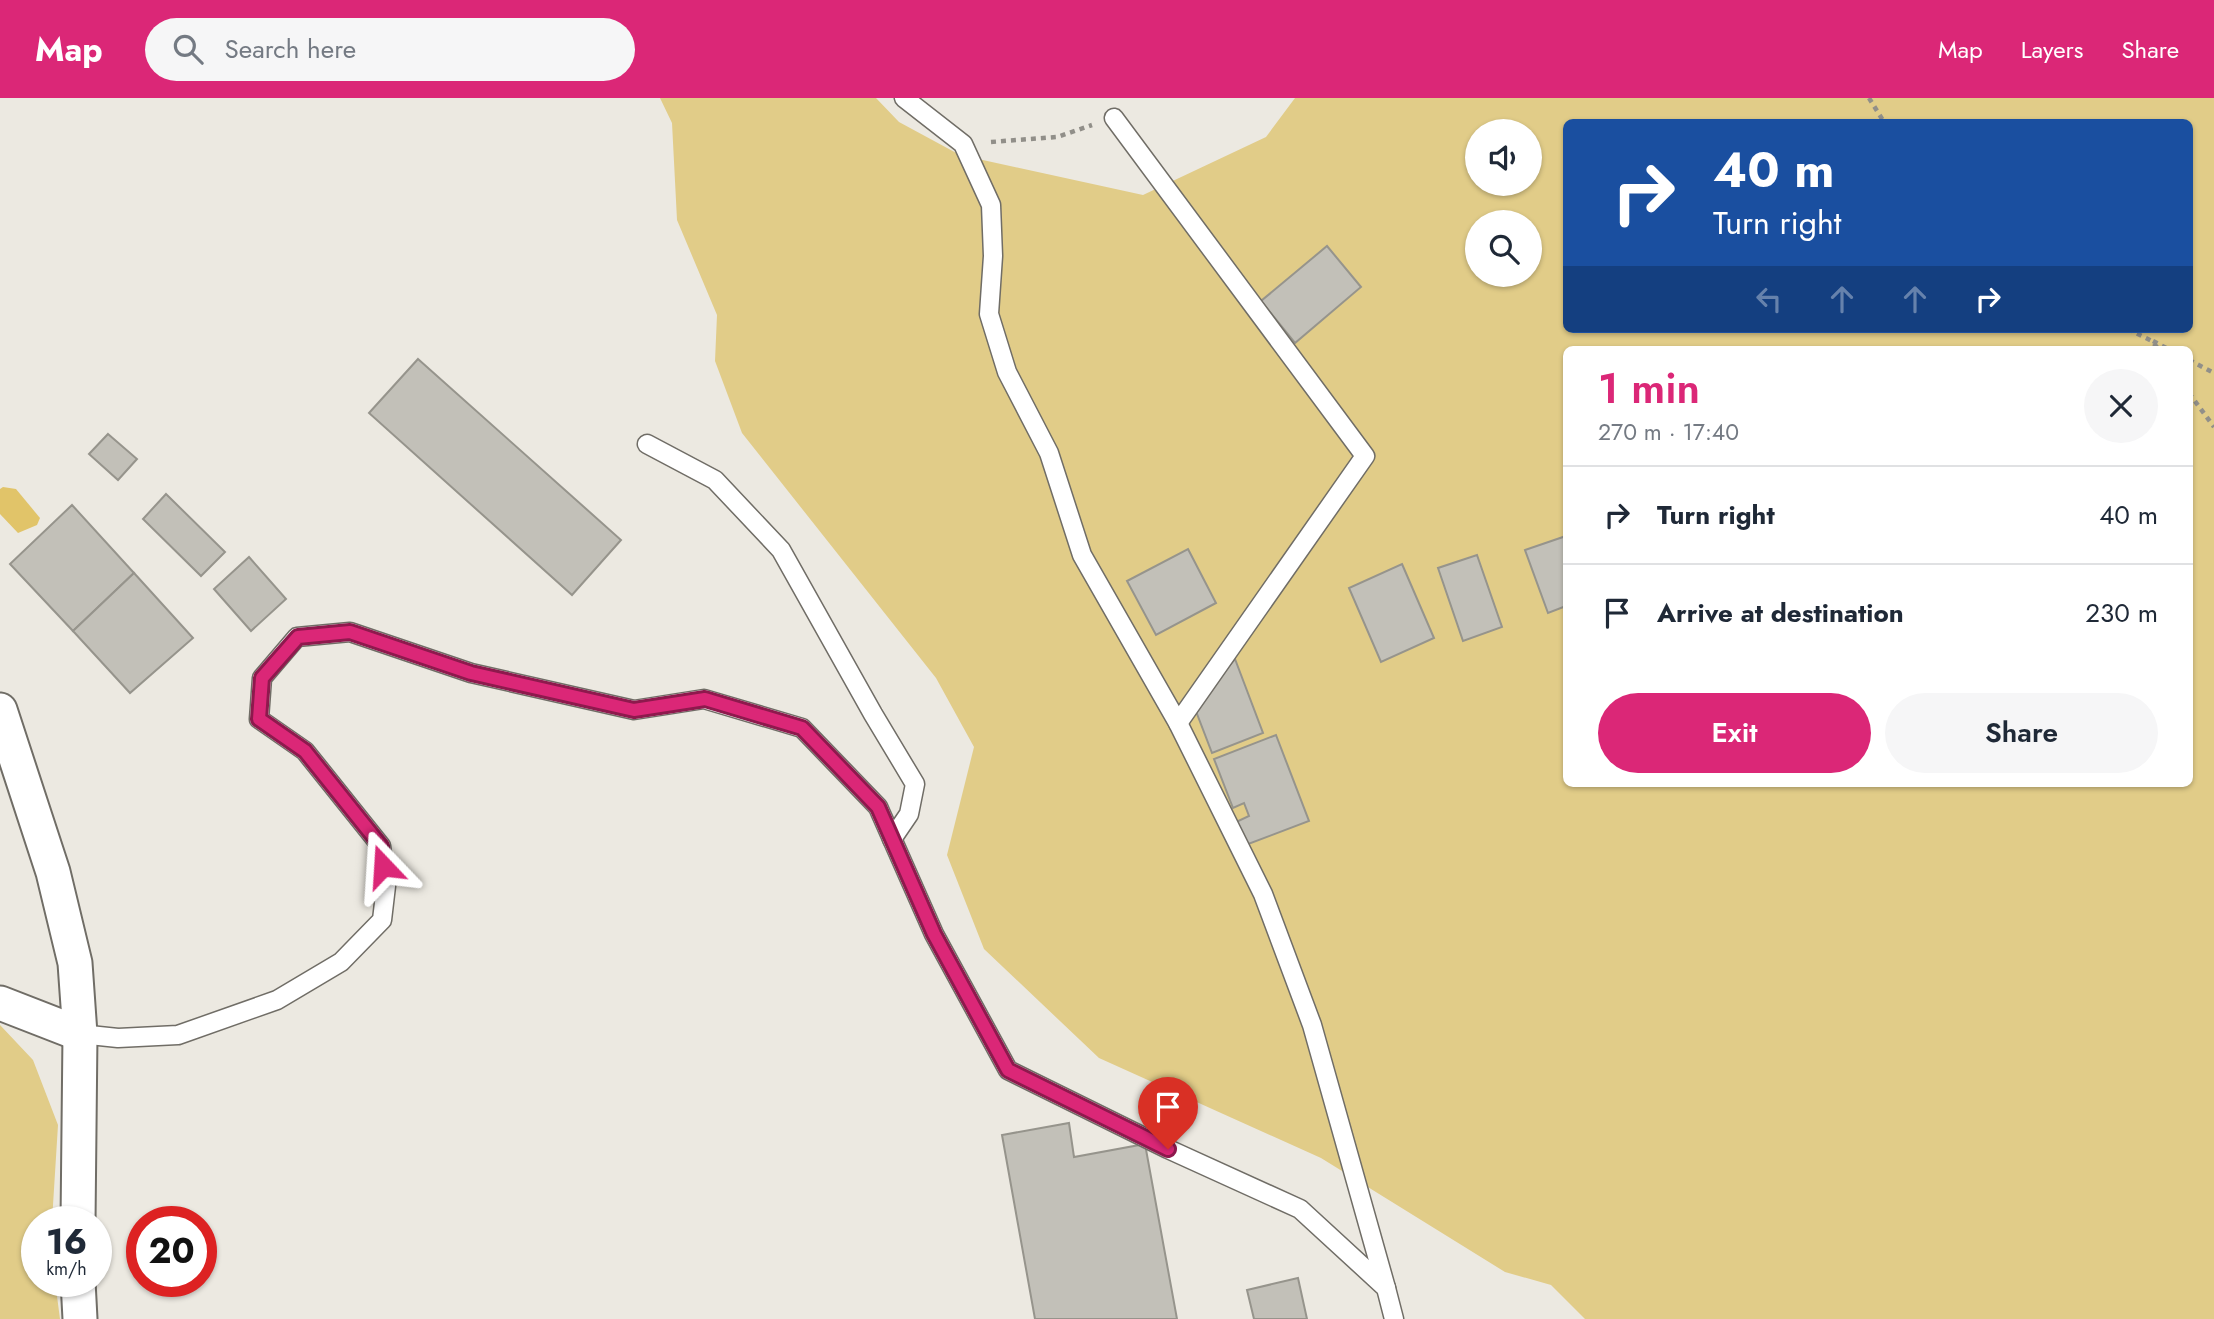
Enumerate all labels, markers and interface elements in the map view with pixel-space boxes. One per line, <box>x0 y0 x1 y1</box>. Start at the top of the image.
search box <box>145 18 635 81</box>
text: Map <box>35 26 103 73</box>
icon: search <box>169 30 207 68</box>
text: Search here <box>225 30 356 68</box>
text: Map <box>1938 32 1983 67</box>
text: Layers <box>2021 32 2083 67</box>
text: Share <box>2121 32 2179 67</box>
map controls <box>1465 119 1542 287</box>
button: sound <box>1465 119 1542 196</box>
text: 40 m <box>1713 135 1835 205</box>
icon: right <box>1598 147 1689 238</box>
text: Turn right <box>1713 200 1842 246</box>
button: search <box>1465 210 1542 287</box>
icon: left <box>1750 280 1788 318</box>
icon: ahead <box>1823 280 1861 318</box>
icon: ahead <box>1896 280 1934 318</box>
icon: right <box>1969 280 2007 318</box>
text: 1 min <box>1598 358 1700 419</box>
button: close <box>2084 369 2158 443</box>
text: 270 m · 17:40 <box>1598 415 1739 449</box>
icon: right <box>1598 496 1636 534</box>
text: Turn right <box>1657 496 1775 534</box>
text: 40 m <box>2099 496 2158 534</box>
icon: arrive <box>1598 594 1636 632</box>
text: Arrive at destination <box>1657 594 1904 632</box>
text: 230 m <box>2085 594 2158 632</box>
button: Exit <box>1598 693 1871 773</box>
button: Share <box>1885 693 2158 773</box>
position arrow <box>346 829 420 903</box>
pin <box>1138 1077 1198 1149</box>
icon: arrive <box>1149 1088 1187 1126</box>
speed limit sign: 20 <box>126 1206 217 1297</box>
text: 16 <box>46 1217 87 1267</box>
text: km/h <box>46 1256 87 1282</box>

